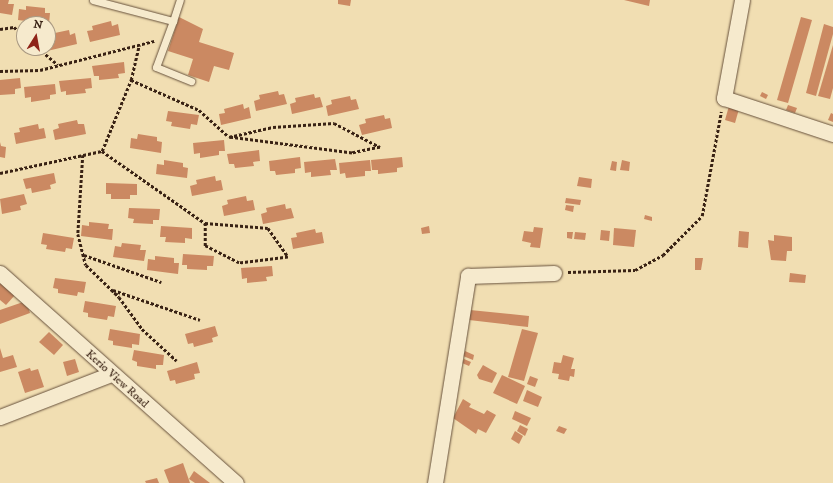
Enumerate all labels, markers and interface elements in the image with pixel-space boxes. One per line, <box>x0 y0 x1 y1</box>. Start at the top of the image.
north arrow <box>16 16 56 56</box>
text: N <box>32 17 44 33</box>
street label: Kerio View Road <box>83 347 151 411</box>

